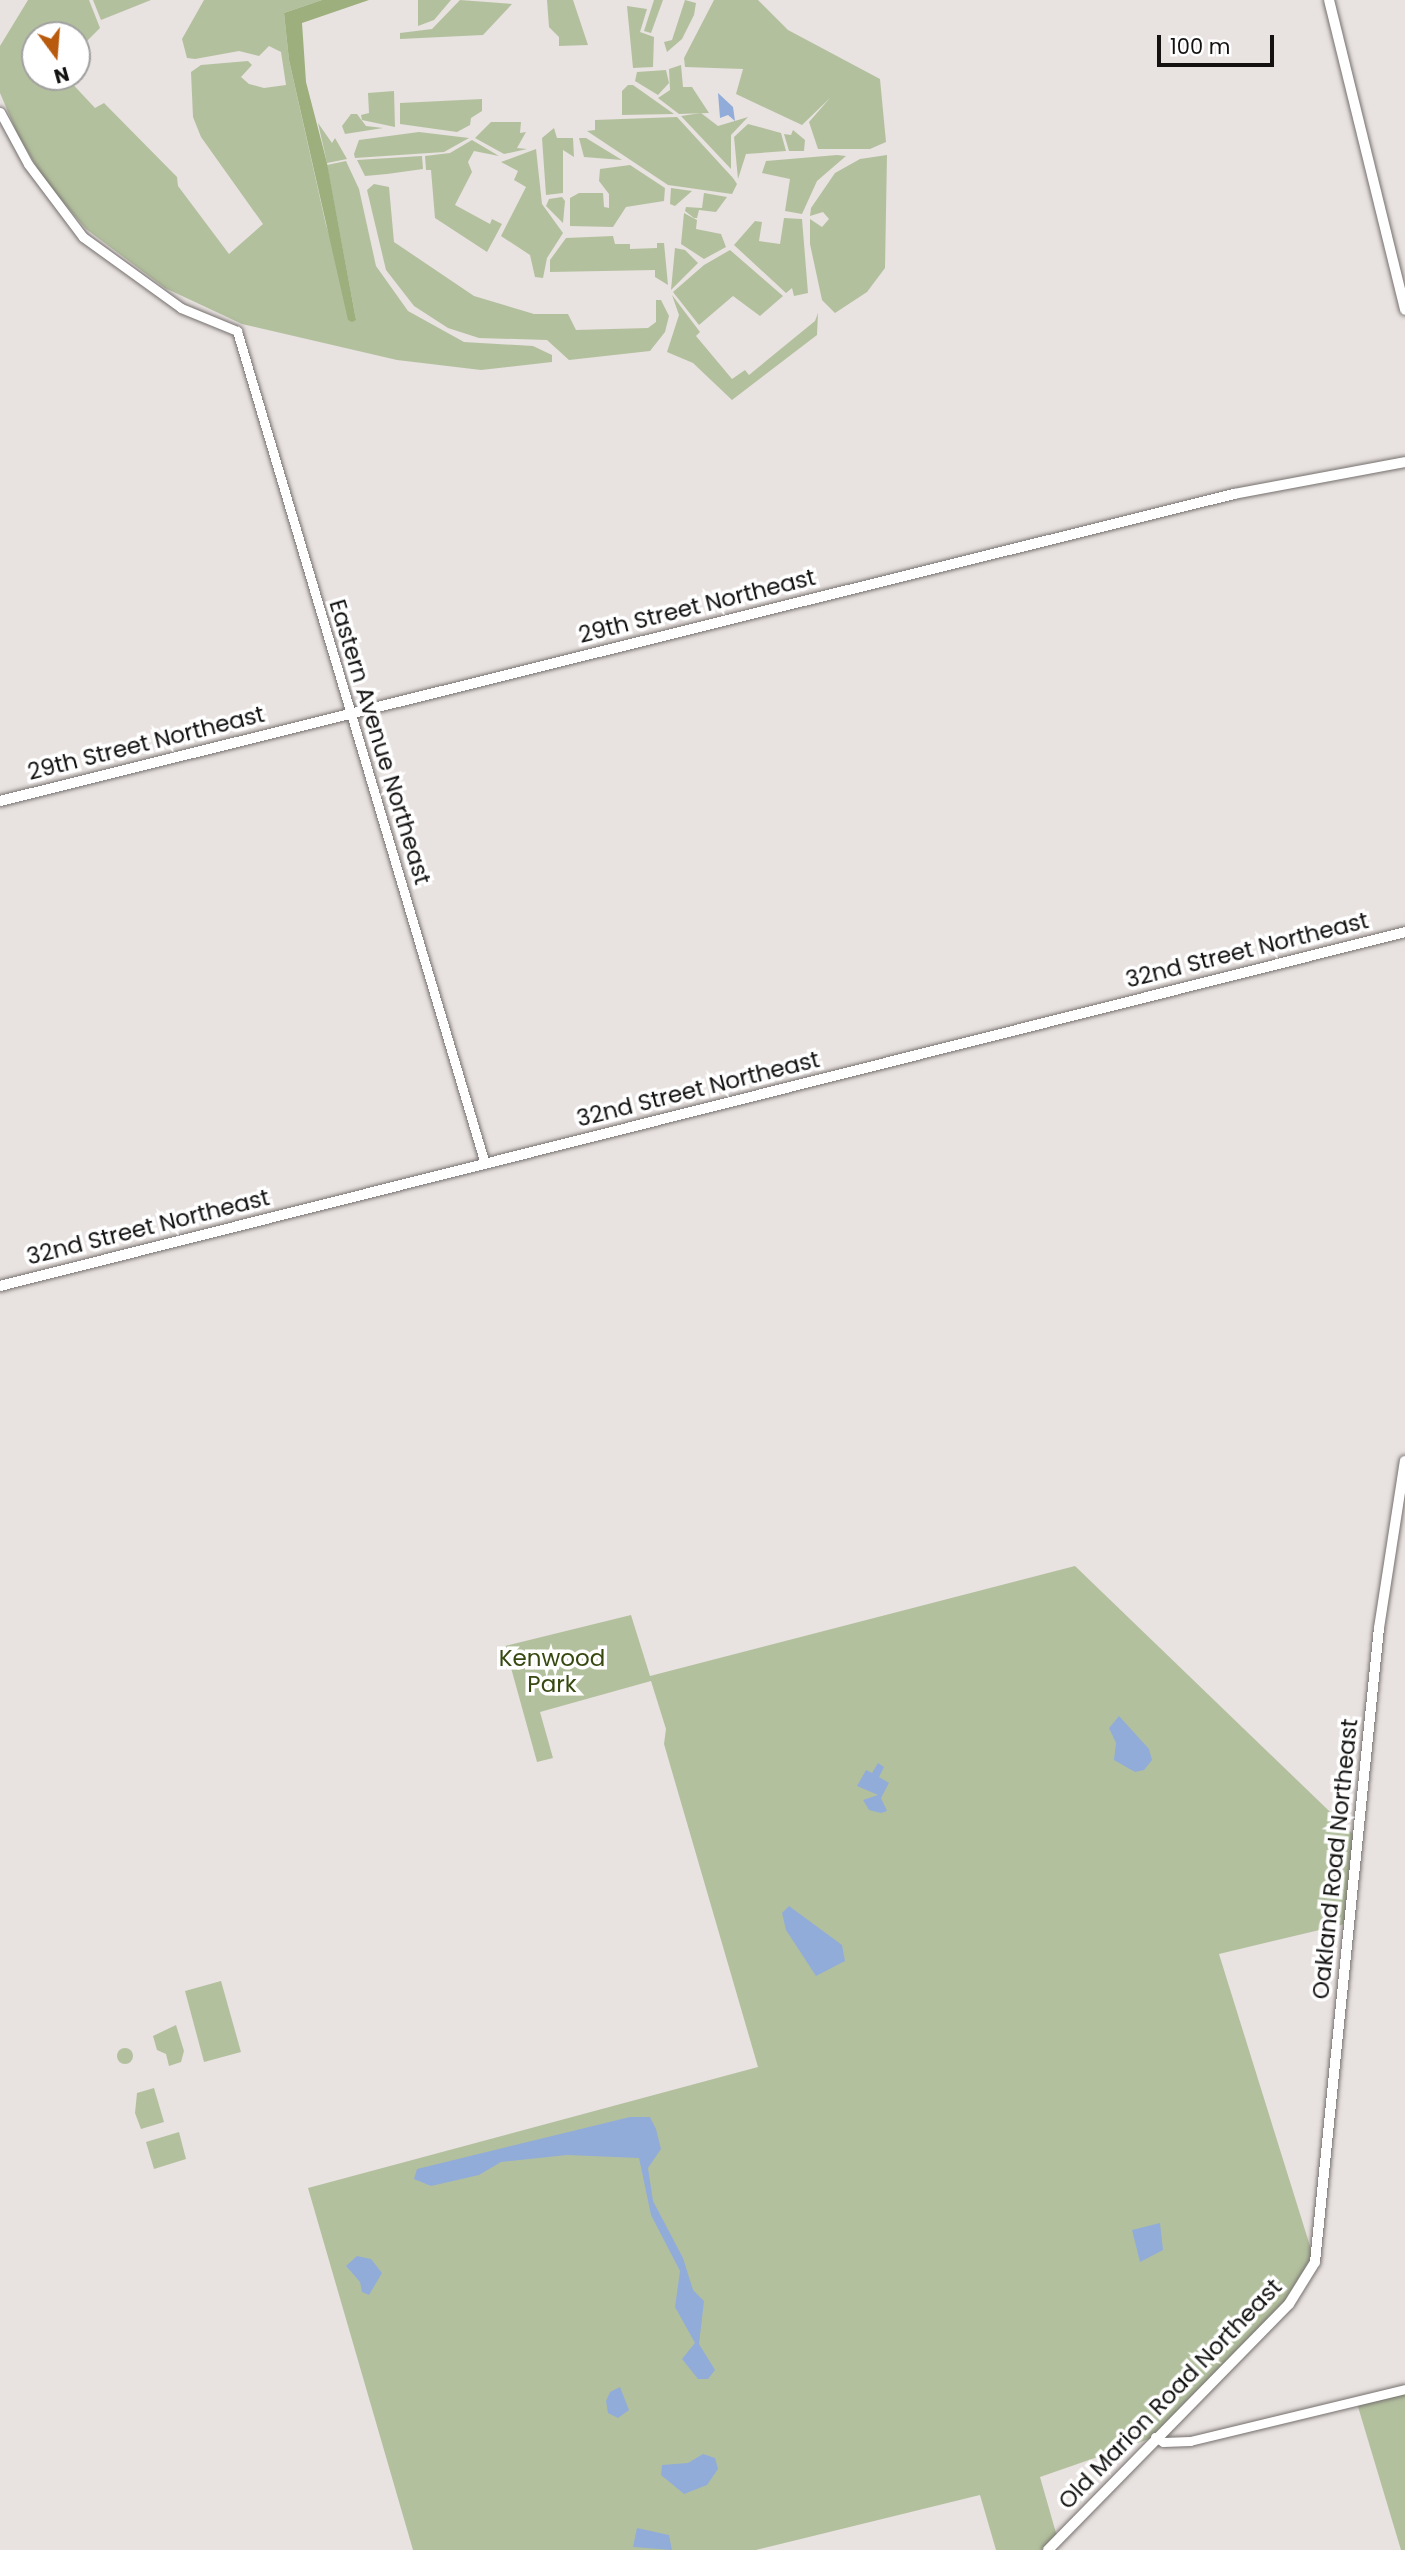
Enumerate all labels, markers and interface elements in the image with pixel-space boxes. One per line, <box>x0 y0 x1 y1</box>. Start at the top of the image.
north arrow <box>21 21 91 91</box>
scale bar <box>1160 21 1277 65</box>
text: 100 m <box>1170 32 1230 61</box>
text: N <box>51 60 72 90</box>
street label: 29th Street Northeast <box>576 563 818 649</box>
street label: Eastern Avenue Northeast <box>323 596 437 888</box>
street label: 29th Street Northeast <box>25 700 267 786</box>
street label: 32nd Street Northeast <box>1123 906 1371 994</box>
street label: 32nd Street Northeast <box>574 1045 822 1133</box>
street label: 32nd Street Northeast <box>24 1183 272 1271</box>
park label: Kenwood Park <box>499 1644 605 1698</box>
street label: Oakland Road Northeast <box>1307 1717 1363 2001</box>
street label: Old Marion Road Northeast <box>1053 2273 1287 2515</box>

